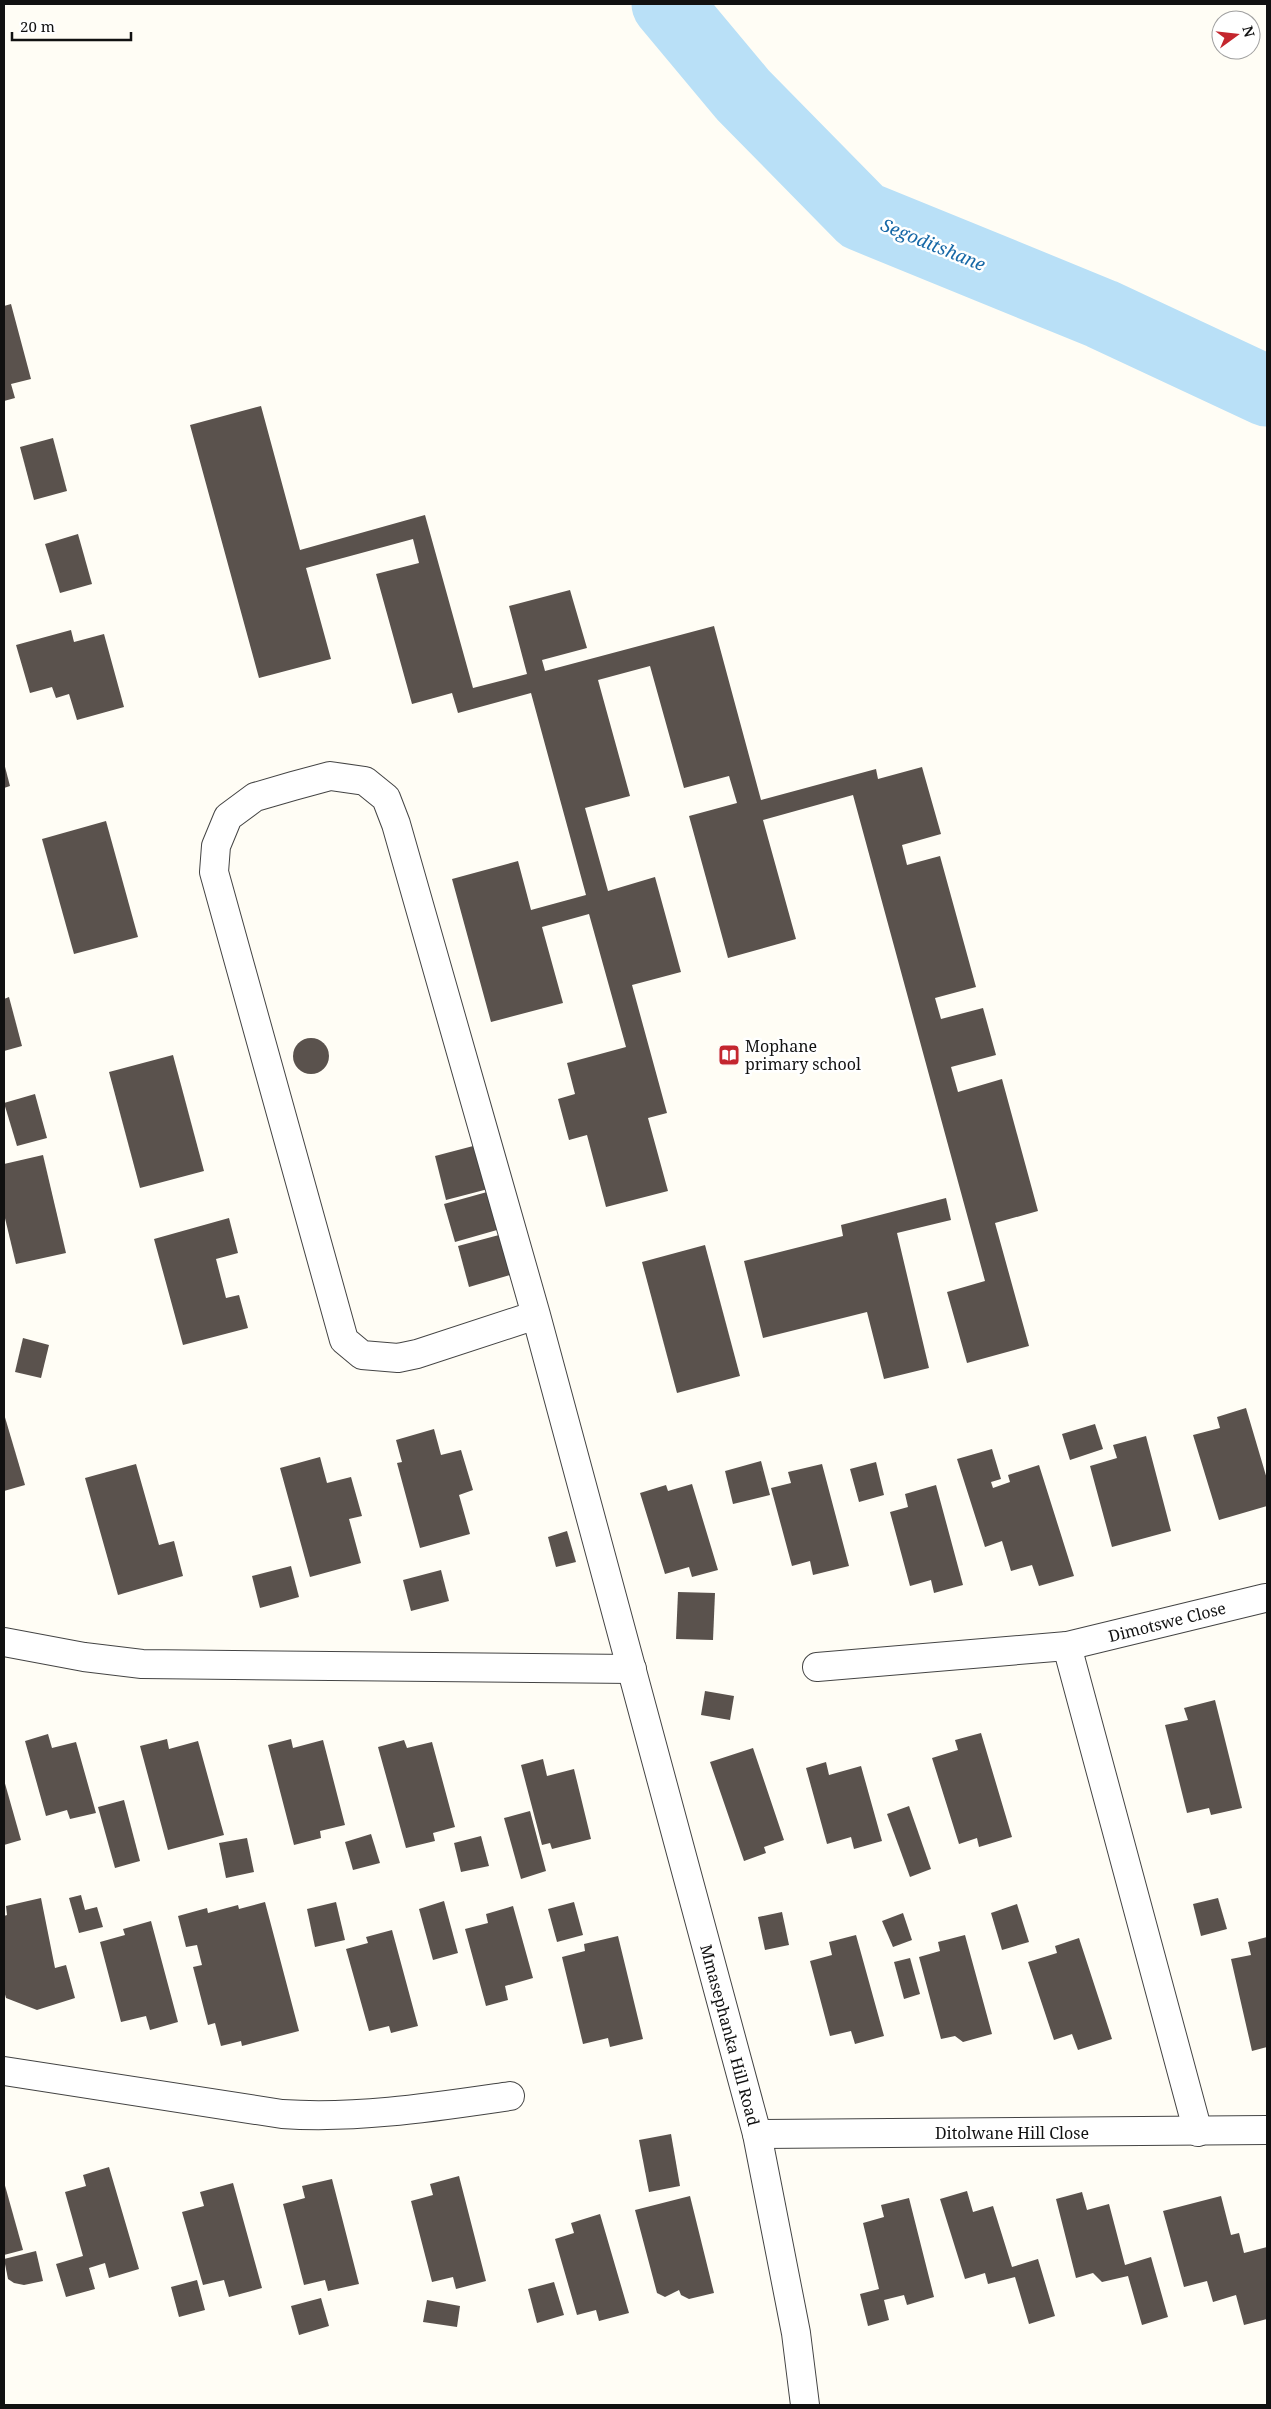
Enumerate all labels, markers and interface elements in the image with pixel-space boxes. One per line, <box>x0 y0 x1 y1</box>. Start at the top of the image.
scale bar <box>12 10 131 42</box>
north arrow <box>1211 10 1261 60</box>
text: 20 m <box>20 16 55 36</box>
text: N <box>1238 24 1260 39</box>
water label: Segoditshane <box>878 212 989 276</box>
place label: Mophane primary school <box>745 1035 861 1075</box>
library icon: Mophane primary school <box>717 1043 741 1067</box>
street label: Dimotswe Close <box>1106 1597 1228 1647</box>
street label: Mmasephanka Hill Road <box>695 1942 765 2128</box>
street label: Ditolwane Hill Close <box>935 2122 1089 2144</box>

